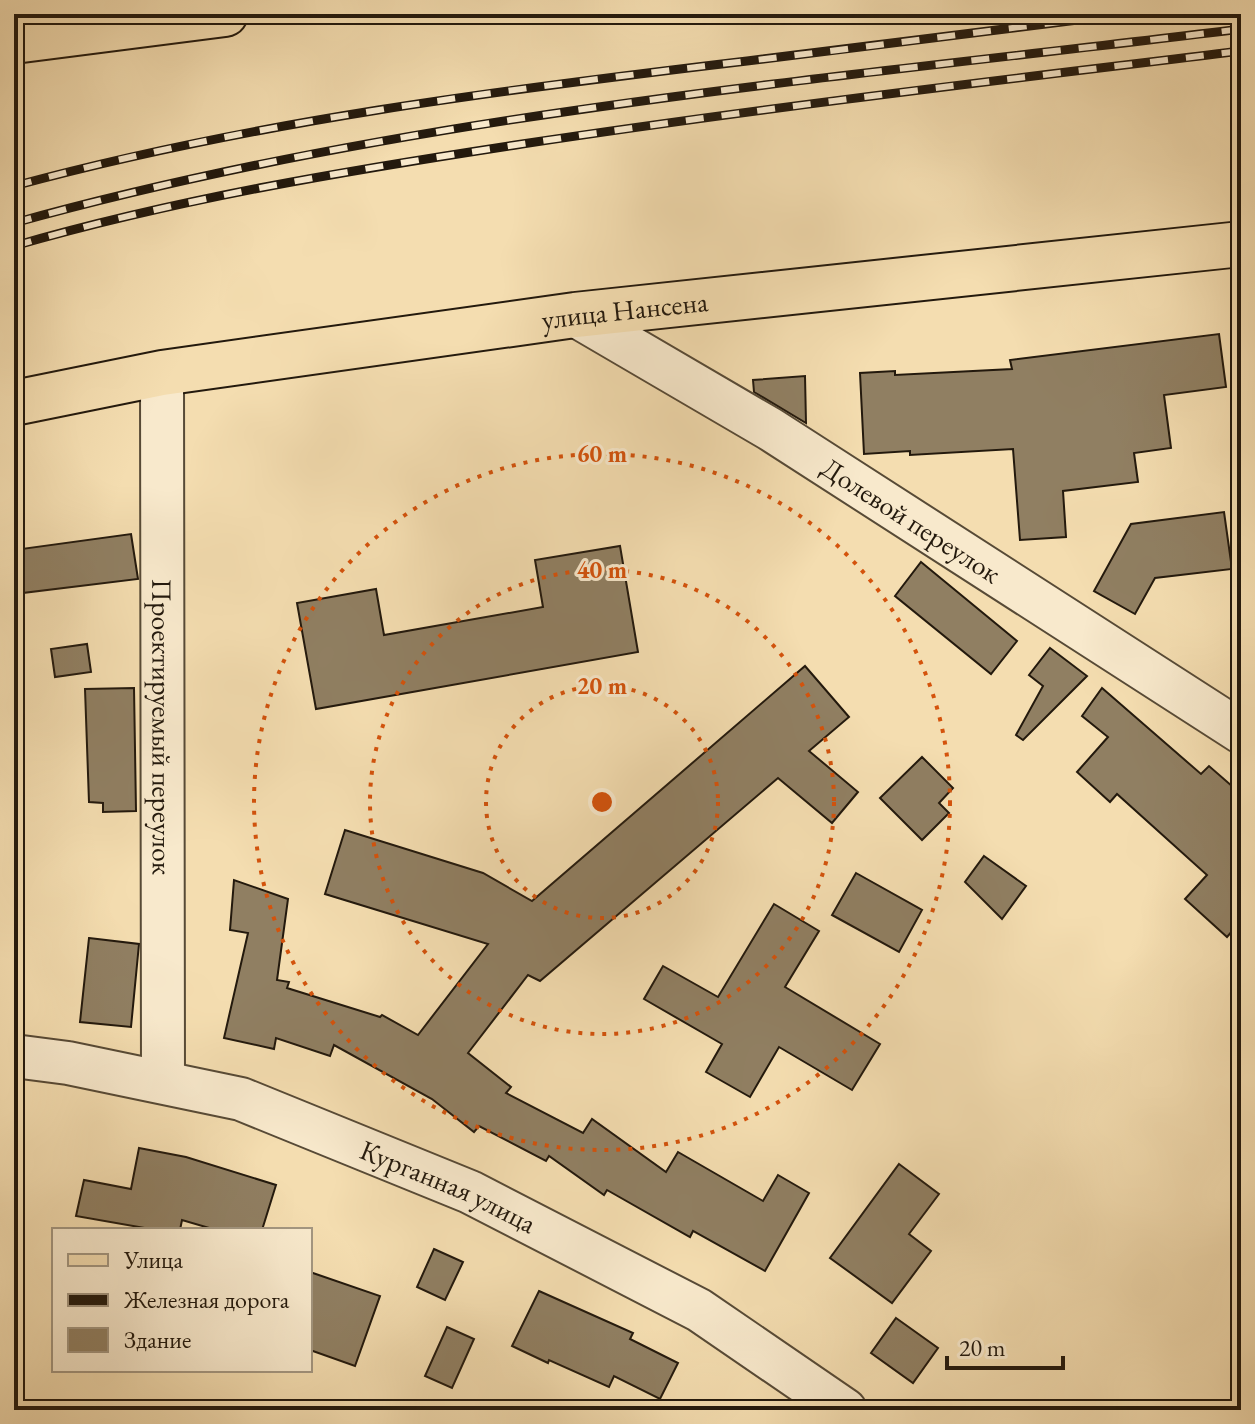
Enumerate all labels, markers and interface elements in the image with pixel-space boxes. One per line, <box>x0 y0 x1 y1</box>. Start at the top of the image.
street label: улица Нансена <box>539 283 710 337</box>
text: 60 m <box>577 438 627 469</box>
street label: Долевой переулок <box>815 449 1008 591</box>
text: 40 m <box>577 554 627 585</box>
street label: Проектируемый переулок <box>144 579 181 875</box>
text: 20 m <box>577 670 627 701</box>
centre of rings <box>588 788 616 816</box>
street label: Курганная улица <box>355 1131 543 1241</box>
legend <box>52 1228 312 1372</box>
text: Улица <box>123 1244 183 1275</box>
text: Железная дорога <box>123 1284 290 1315</box>
scale bar <box>947 1320 1063 1370</box>
text: Здание <box>124 1324 191 1355</box>
text: 20 m <box>959 1332 1006 1363</box>

